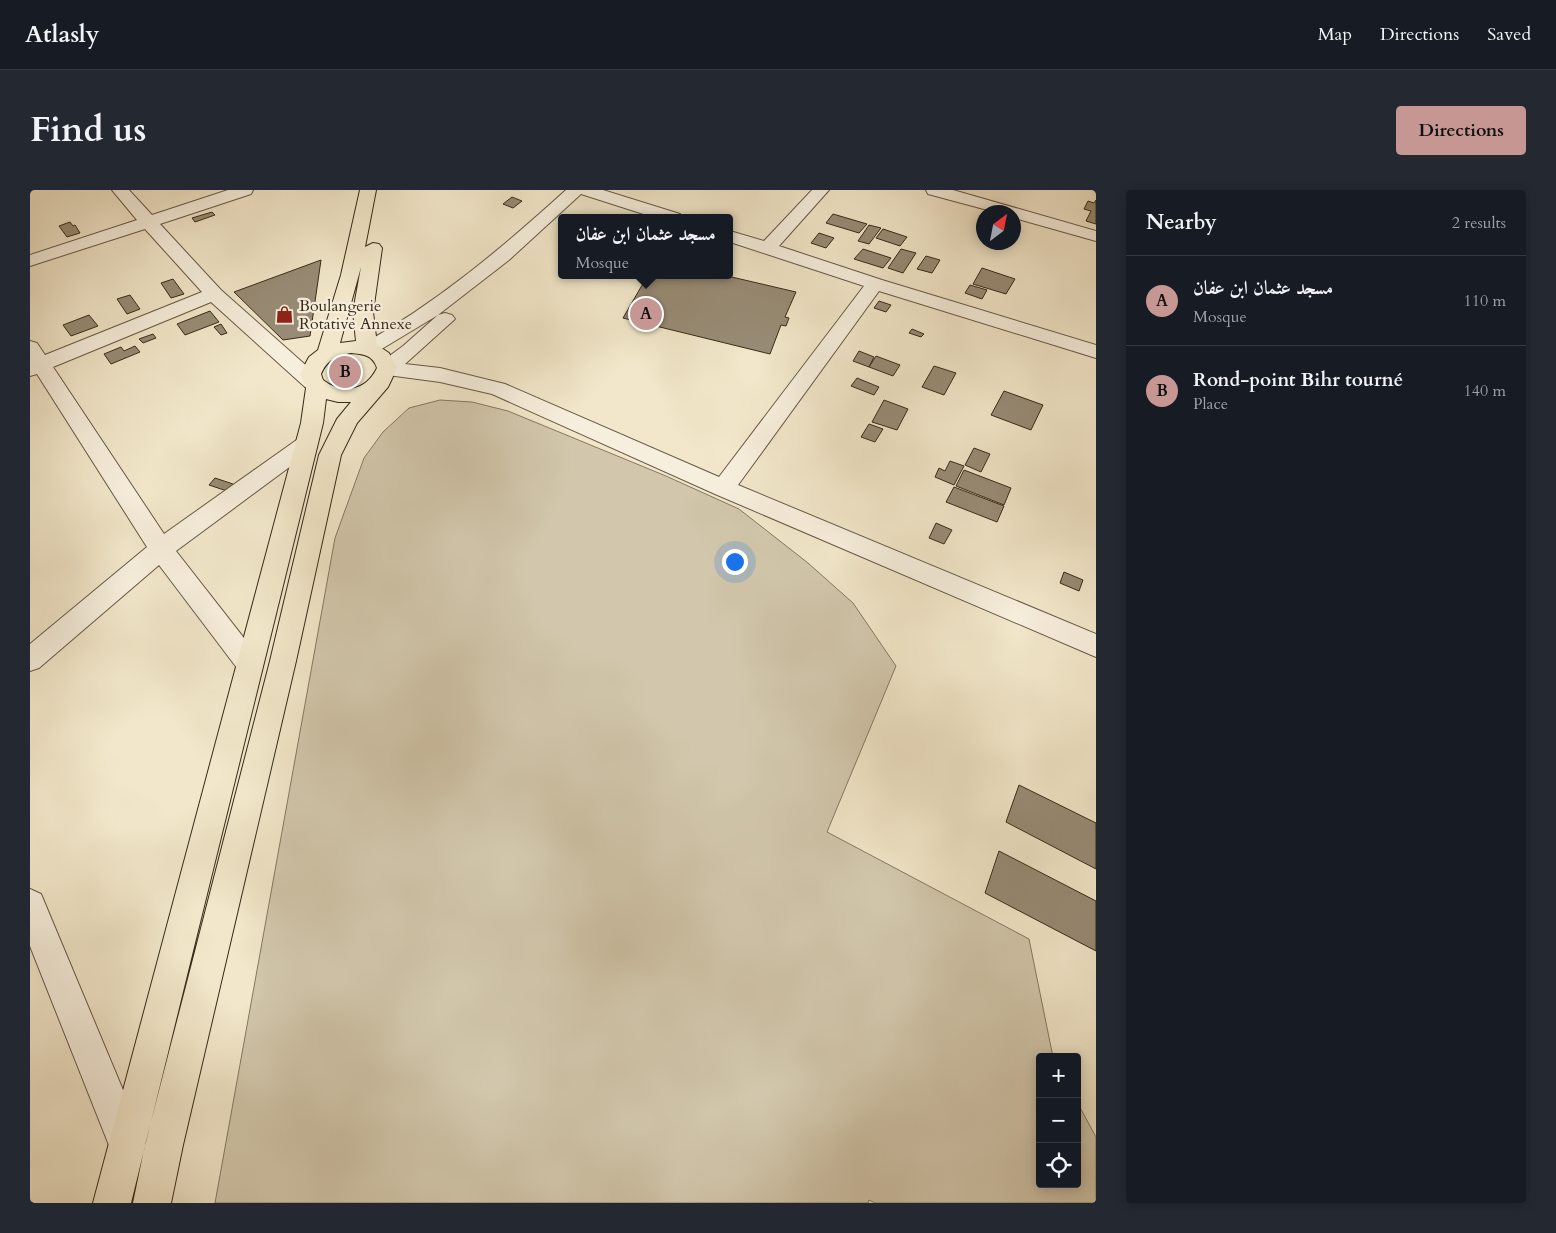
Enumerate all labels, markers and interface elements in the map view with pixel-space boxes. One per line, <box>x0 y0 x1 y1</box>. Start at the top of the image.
text: Atlasly <box>25 18 99 51</box>
text: Map <box>1318 22 1352 47</box>
text: Directions <box>1380 22 1459 47</box>
text: Saved <box>1487 22 1531 47</box>
text: Find us <box>30 106 146 154</box>
button: Directions <box>1396 106 1526 155</box>
north arrow <box>976 205 1021 250</box>
text: Nearby <box>1146 208 1217 237</box>
text: 2 results <box>1452 212 1506 234</box>
popup <box>558 214 733 279</box>
text: مسجد عثمان ابن عفان <box>575 221 716 247</box>
text: Mosque <box>575 252 629 274</box>
text: مسجد عثمان ابن عفان <box>1193 275 1333 301</box>
text: A <box>1156 290 1168 312</box>
text: 110 m <box>1464 290 1506 312</box>
place label: Boulangerie Rotative Annexe <box>299 295 412 335</box>
pin: A <box>630 295 662 333</box>
shop icon: Boulangerie Rotative Annexe <box>275 304 295 324</box>
text: Mosque <box>1193 306 1247 328</box>
pin: B <box>329 353 361 391</box>
text: Rond-point Bihr tourné <box>1193 367 1403 393</box>
text: B <box>1156 380 1168 402</box>
text: 140 m <box>1464 380 1506 402</box>
text: Place <box>1193 393 1228 415</box>
your location <box>722 549 748 575</box>
map controls <box>1036 1053 1081 1188</box>
button: + <box>1036 1053 1081 1098</box>
button: − <box>1036 1098 1081 1143</box>
button: locate <box>1036 1143 1081 1188</box>

